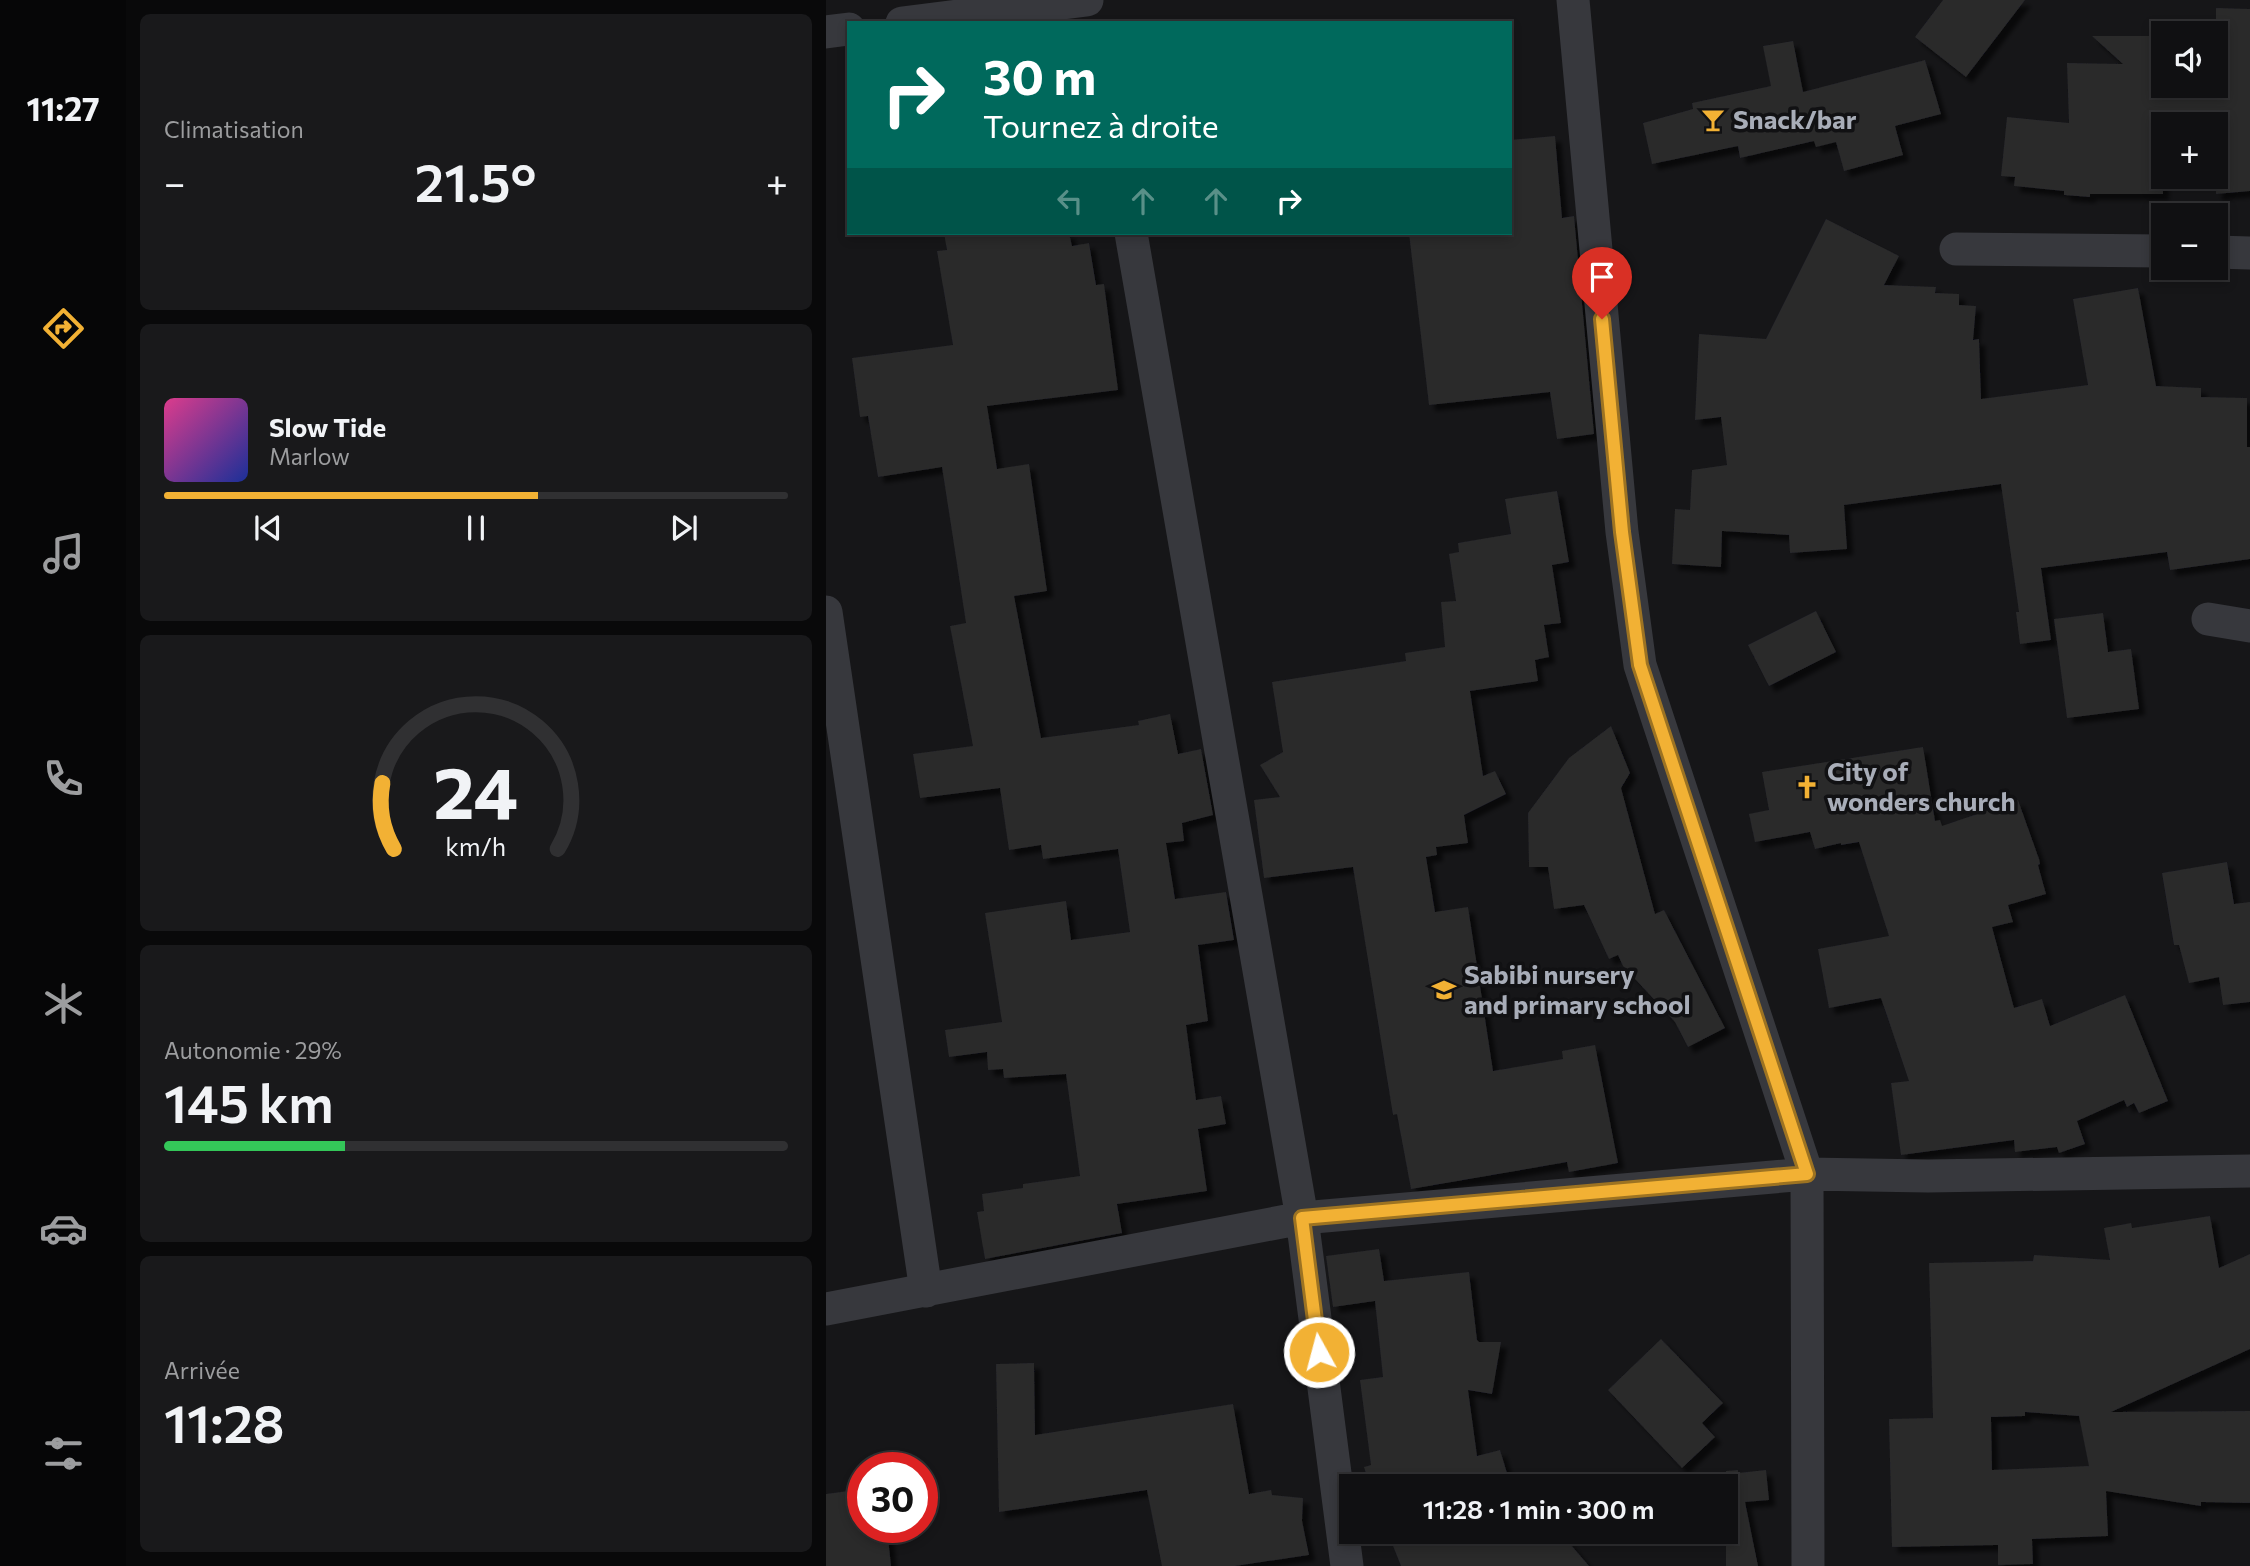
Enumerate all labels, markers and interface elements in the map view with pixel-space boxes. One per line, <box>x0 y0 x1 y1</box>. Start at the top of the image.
map controls <box>2151 21 2228 280</box>
button: sound <box>2151 21 2228 98</box>
text: 30 m <box>983 45 1096 105</box>
icon: right <box>868 49 959 140</box>
text: 11:27 <box>26 88 100 128</box>
place label: Snack/bar <box>1733 103 1857 134</box>
text: Tournez à droite <box>983 105 1219 145</box>
bar icon: Snack/bar <box>1699 106 1727 134</box>
button: + <box>2151 112 2228 189</box>
text: Climatisation <box>164 115 304 143</box>
text: 21.5° <box>415 149 536 213</box>
text: − <box>164 158 186 205</box>
text: + <box>766 158 788 205</box>
icon: left <box>1051 182 1089 220</box>
icon: ahead <box>1124 182 1162 220</box>
icon: ahead <box>1197 182 1235 220</box>
icon: right <box>1270 182 1308 220</box>
button: − <box>2151 203 2228 280</box>
pin <box>1572 247 1632 319</box>
icon: arrive <box>1583 258 1621 296</box>
icon: directions <box>39 304 88 353</box>
text: Slow Tide <box>269 411 386 442</box>
text: Marlow <box>269 442 350 470</box>
icon: previous <box>249 509 287 547</box>
icon: pause <box>457 509 495 547</box>
icon: next <box>665 509 703 547</box>
icon: music <box>39 529 88 578</box>
text: 24 <box>433 745 519 834</box>
icon: phone <box>39 754 88 803</box>
place label: City of wonders church <box>1827 755 2015 816</box>
church icon: City of wonders church <box>1793 773 1821 801</box>
text: km/h <box>446 831 506 861</box>
place label: Sabibi nursery and primary school <box>1464 958 1691 1019</box>
school or university icon: Sabibi nursery and primary school <box>1430 976 1458 1004</box>
icon: climate <box>39 979 88 1028</box>
text: Autonomie · 29% <box>164 1036 342 1064</box>
text: 145 km <box>164 1070 334 1134</box>
icon: car <box>39 1204 88 1253</box>
position arrow <box>1282 1315 1356 1389</box>
text: Arrivée <box>164 1356 240 1384</box>
text: 11:28 <box>164 1390 285 1454</box>
icon: filters <box>39 1429 88 1478</box>
speed limit sign: 30 <box>847 1452 938 1543</box>
text: 11:28 · 1 min · 300 m <box>1423 1493 1654 1524</box>

